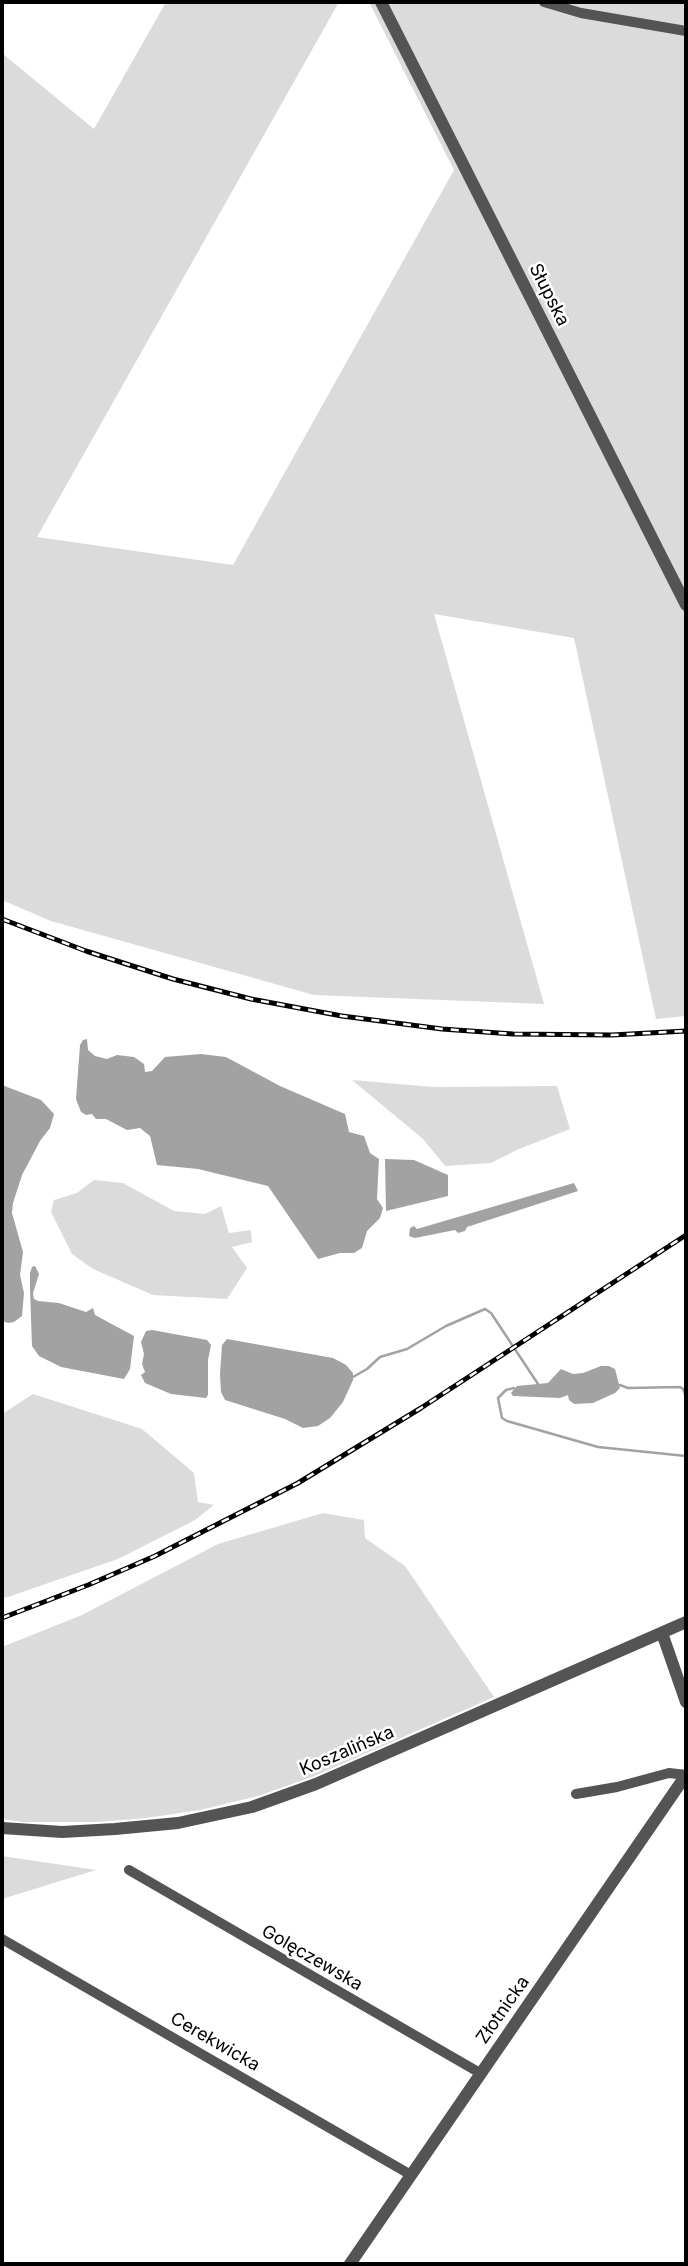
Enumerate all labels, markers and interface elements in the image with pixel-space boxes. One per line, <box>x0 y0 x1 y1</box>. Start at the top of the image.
street label: Słupska <box>524 260 574 330</box>
street label: Koszalińska <box>296 1721 398 1781</box>
street label: Golęczewska <box>258 1920 366 1996</box>
street label: Złotnicka <box>472 1972 534 2048</box>
street label: Cerekwicka <box>166 2008 264 2076</box>

